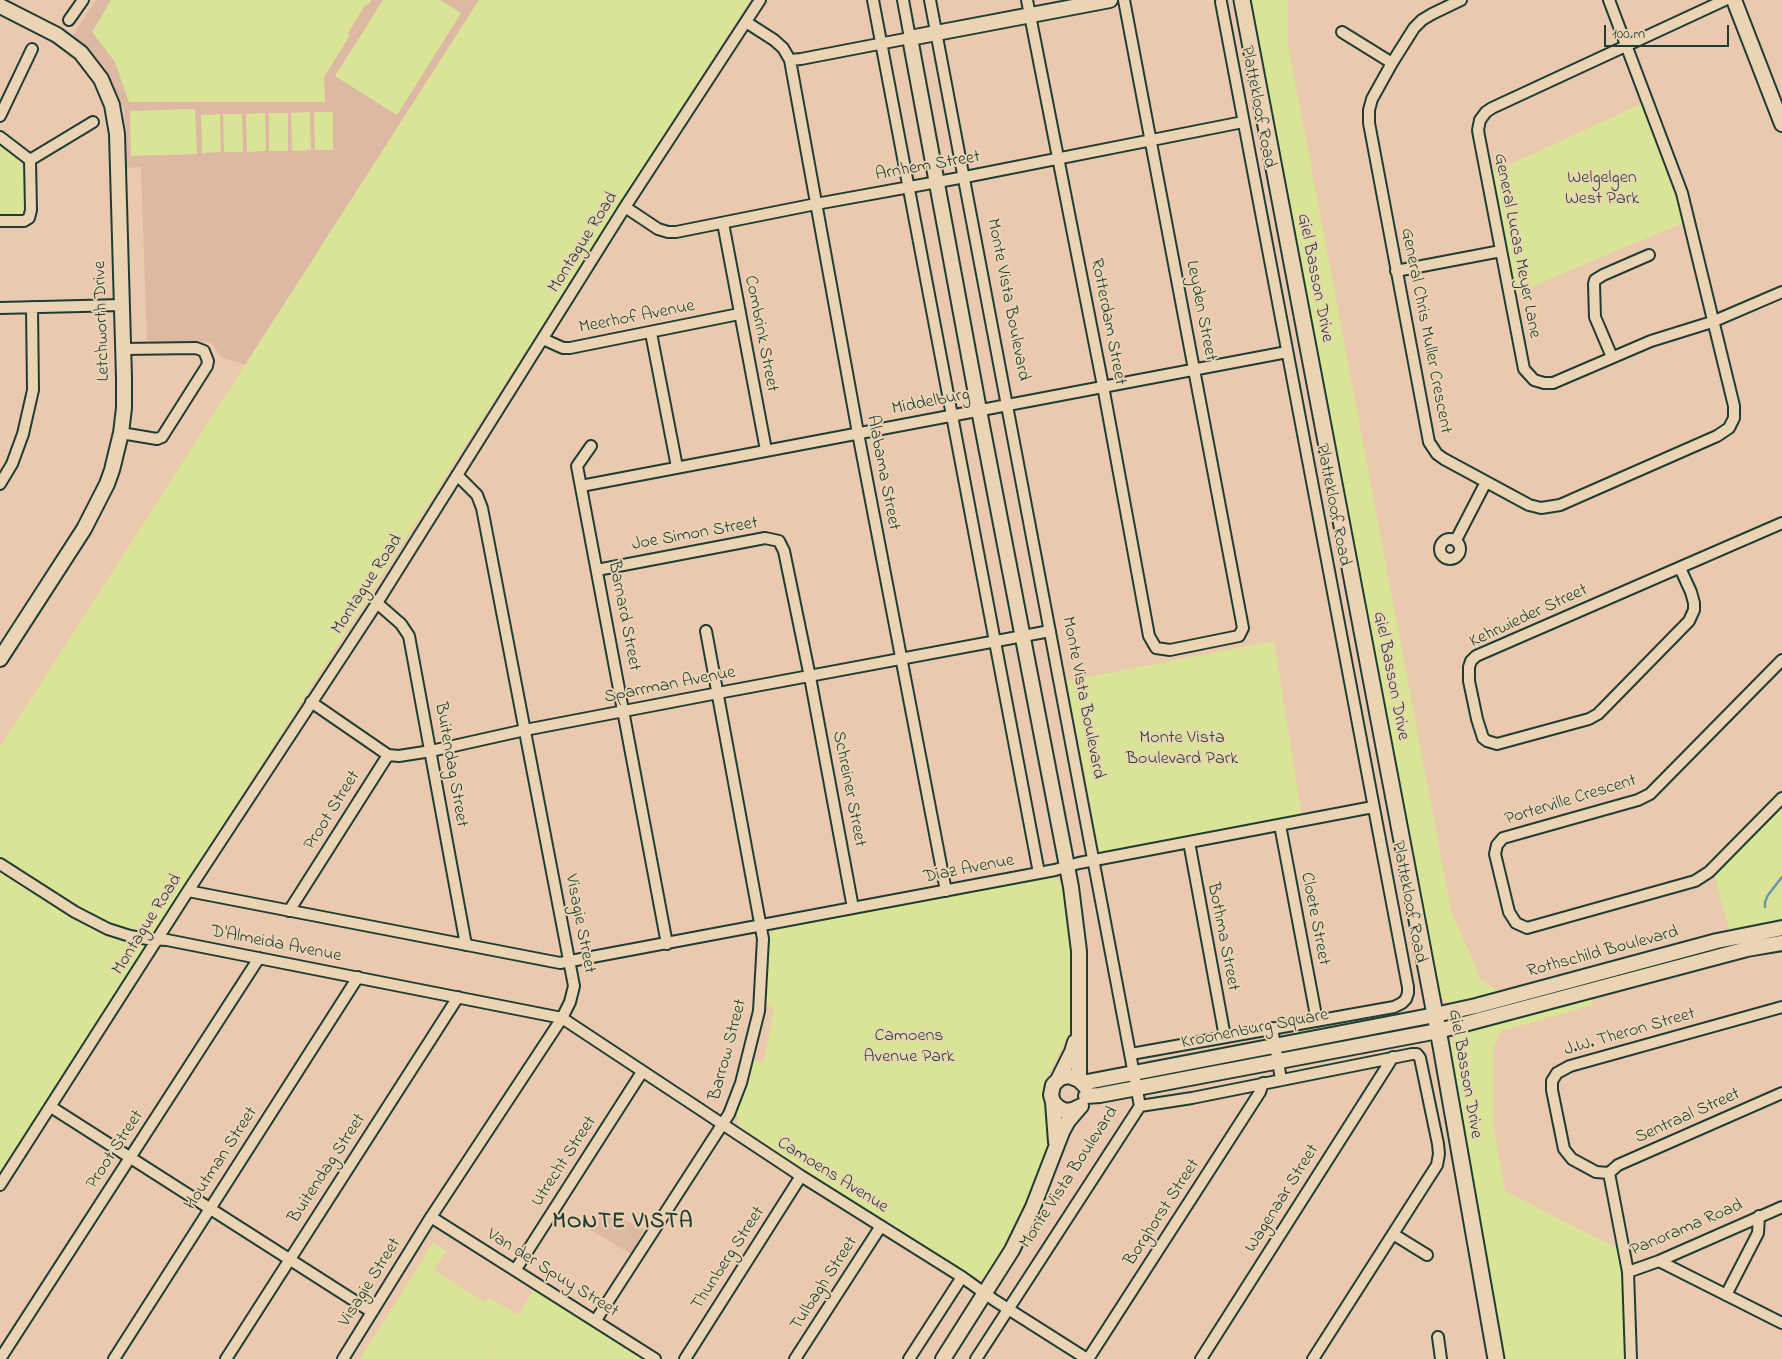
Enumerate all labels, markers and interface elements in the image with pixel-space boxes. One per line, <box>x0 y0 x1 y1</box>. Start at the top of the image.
scale bar <box>1607 15 1732 47</box>
text: 100 m <box>1612 23 1645 45</box>
street label: Plattekloof Road <box>1235 44 1279 170</box>
street label: Arnhem Street <box>874 147 982 187</box>
street label: General Lucas Meyer Lane <box>1487 152 1545 340</box>
park label: Welgelgen West Park <box>1565 168 1639 210</box>
street label: Montague Road <box>544 189 624 297</box>
street label: Giel Basson Drive <box>1291 212 1337 344</box>
street label: Monte Vista Boulevard <box>981 217 1033 383</box>
street label: General Chris Muller Crescent <box>1394 226 1456 436</box>
street label: Rotterdam Street <box>1084 257 1130 387</box>
street label: Leyden Street <box>1180 259 1220 363</box>
street label: Letchworth Drive <box>90 260 116 382</box>
street label: Combrink Street <box>738 274 782 394</box>
street label: Meerhof Avenue <box>577 296 697 340</box>
street label: Middelburg <box>890 385 972 421</box>
street label: Alabama Street <box>860 414 904 532</box>
street label: Plattekloof Road <box>1310 442 1354 568</box>
street label: Joe Simon Street <box>630 513 760 557</box>
street label: Montague Road <box>328 531 408 639</box>
street label: Barnard Street <box>602 559 644 673</box>
street label: Kehrwieder Street <box>1467 580 1591 654</box>
street label: Giel Basson Drive <box>1367 610 1413 742</box>
street label: Monte Vista Boulevard <box>1056 615 1108 781</box>
street label: Sparrman Avenue <box>603 663 737 709</box>
street label: Buitendag Street <box>428 701 472 829</box>
park label: Monte Vista Boulevard Park <box>1126 728 1238 771</box>
street label: Schreiner Street <box>826 729 870 849</box>
street label: Proot Street <box>300 767 366 855</box>
street label: Porterville Crescent <box>1503 771 1639 831</box>
street label: Plattekloof Road <box>1386 839 1430 965</box>
street label: Diaz Avenue <box>922 851 1016 889</box>
street label: Montague Road <box>108 871 188 979</box>
street label: Cloete Street <box>1294 871 1334 967</box>
street label: Visagie Street <box>559 872 599 976</box>
street label: Bothma Street <box>1201 881 1243 993</box>
street label: D'Almeida Avenue <box>209 922 343 968</box>
street label: Rothschild Boulevard <box>1525 922 1681 984</box>
street label: Barrow Street <box>705 997 753 1103</box>
street label: J.W. Theron Street <box>1562 1004 1698 1062</box>
street label: Kroonenburg Square <box>1180 1005 1330 1055</box>
street label: Giel Basson Drive <box>1442 1008 1486 1140</box>
park label: Camoens Avenue Park <box>864 1026 954 1068</box>
street label: Sentraal Street <box>1632 1084 1744 1150</box>
street label: Houtman Street <box>181 1103 263 1215</box>
street label: Monte Vista Boulevard <box>1016 1103 1124 1253</box>
street label: Proot Street <box>83 1107 149 1193</box>
street label: Buitendag Street <box>285 1110 371 1228</box>
street label: Utrecht Street <box>528 1113 602 1211</box>
street label: Camoens Avenue <box>772 1133 892 1219</box>
street label: Wagenaar Street <box>1241 1141 1325 1257</box>
street label: Borghorst Street <box>1120 1156 1206 1270</box>
street label: Panorama Road <box>1628 1196 1746 1262</box>
street label: Thunberg Street <box>688 1203 770 1315</box>
district label: MONTE VISTA <box>551 1210 695 1236</box>
street label: Van der Spuy Street <box>482 1225 622 1323</box>
street label: Tulbagh Street <box>787 1233 863 1335</box>
street label: Visagie Street <box>335 1235 407 1331</box>

